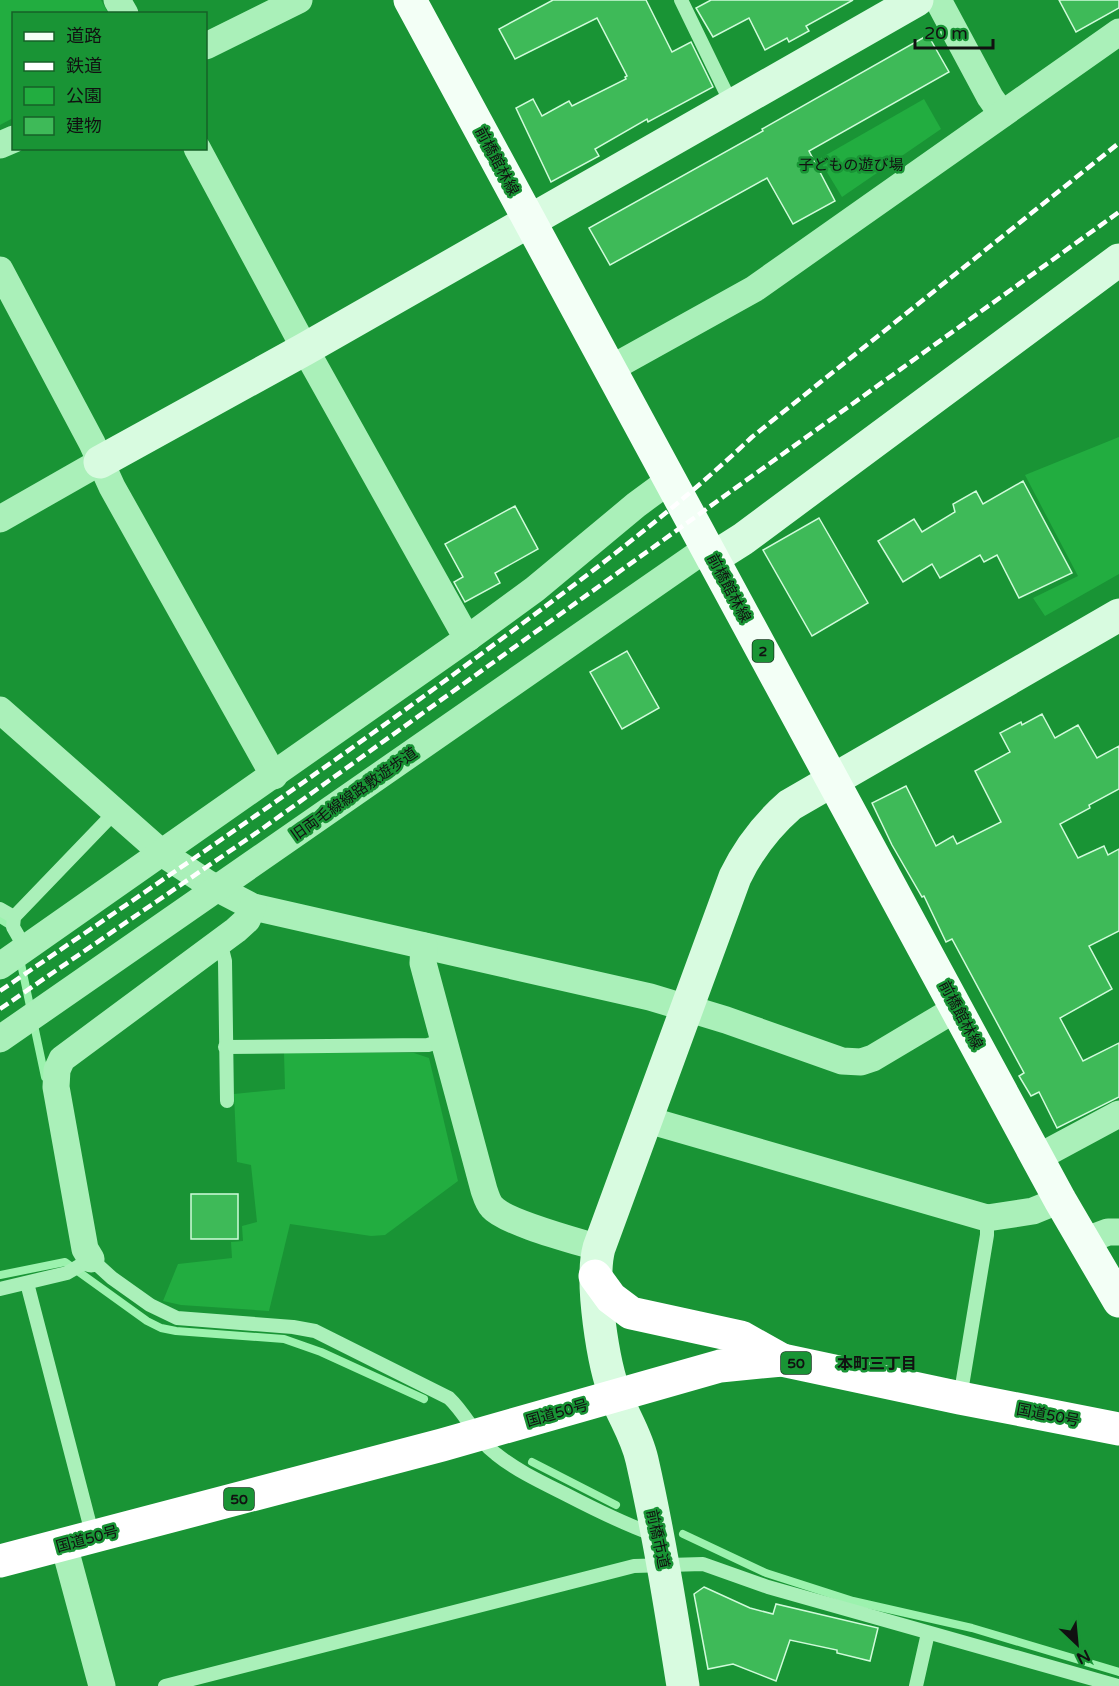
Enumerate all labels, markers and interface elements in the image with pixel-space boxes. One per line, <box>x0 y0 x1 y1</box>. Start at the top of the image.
legend <box>12 12 207 150</box>
scale bar <box>915 12 993 50</box>
text: 20 m <box>924 22 968 44</box>
text: 道路 <box>66 25 102 47</box>
text: 鉄道 <box>66 55 102 77</box>
text: 公園 <box>66 85 102 107</box>
text: 建物 <box>66 115 102 137</box>
street label: 前橋館林線 <box>471 124 523 198</box>
park label: 子どもの遊び場 <box>798 156 904 174</box>
street label: 前橋館林線 <box>703 551 755 625</box>
road number: 2 <box>752 640 774 662</box>
street label: 旧両毛線線路敷遊歩道 <box>287 744 421 844</box>
street label: 前橋館林線 <box>935 978 987 1052</box>
road number: 50 <box>781 1352 811 1374</box>
district label: 本町三丁目 <box>837 1354 917 1374</box>
street label: 国道50号 <box>524 1396 590 1430</box>
street label: 国道50号 <box>1015 1400 1081 1430</box>
road number: 50 <box>224 1488 254 1510</box>
street label: 前橋市道 <box>643 1508 673 1570</box>
street label: 国道50号 <box>54 1522 120 1556</box>
north arrow <box>1047 1614 1107 1674</box>
text: N <box>1073 1645 1093 1668</box>

